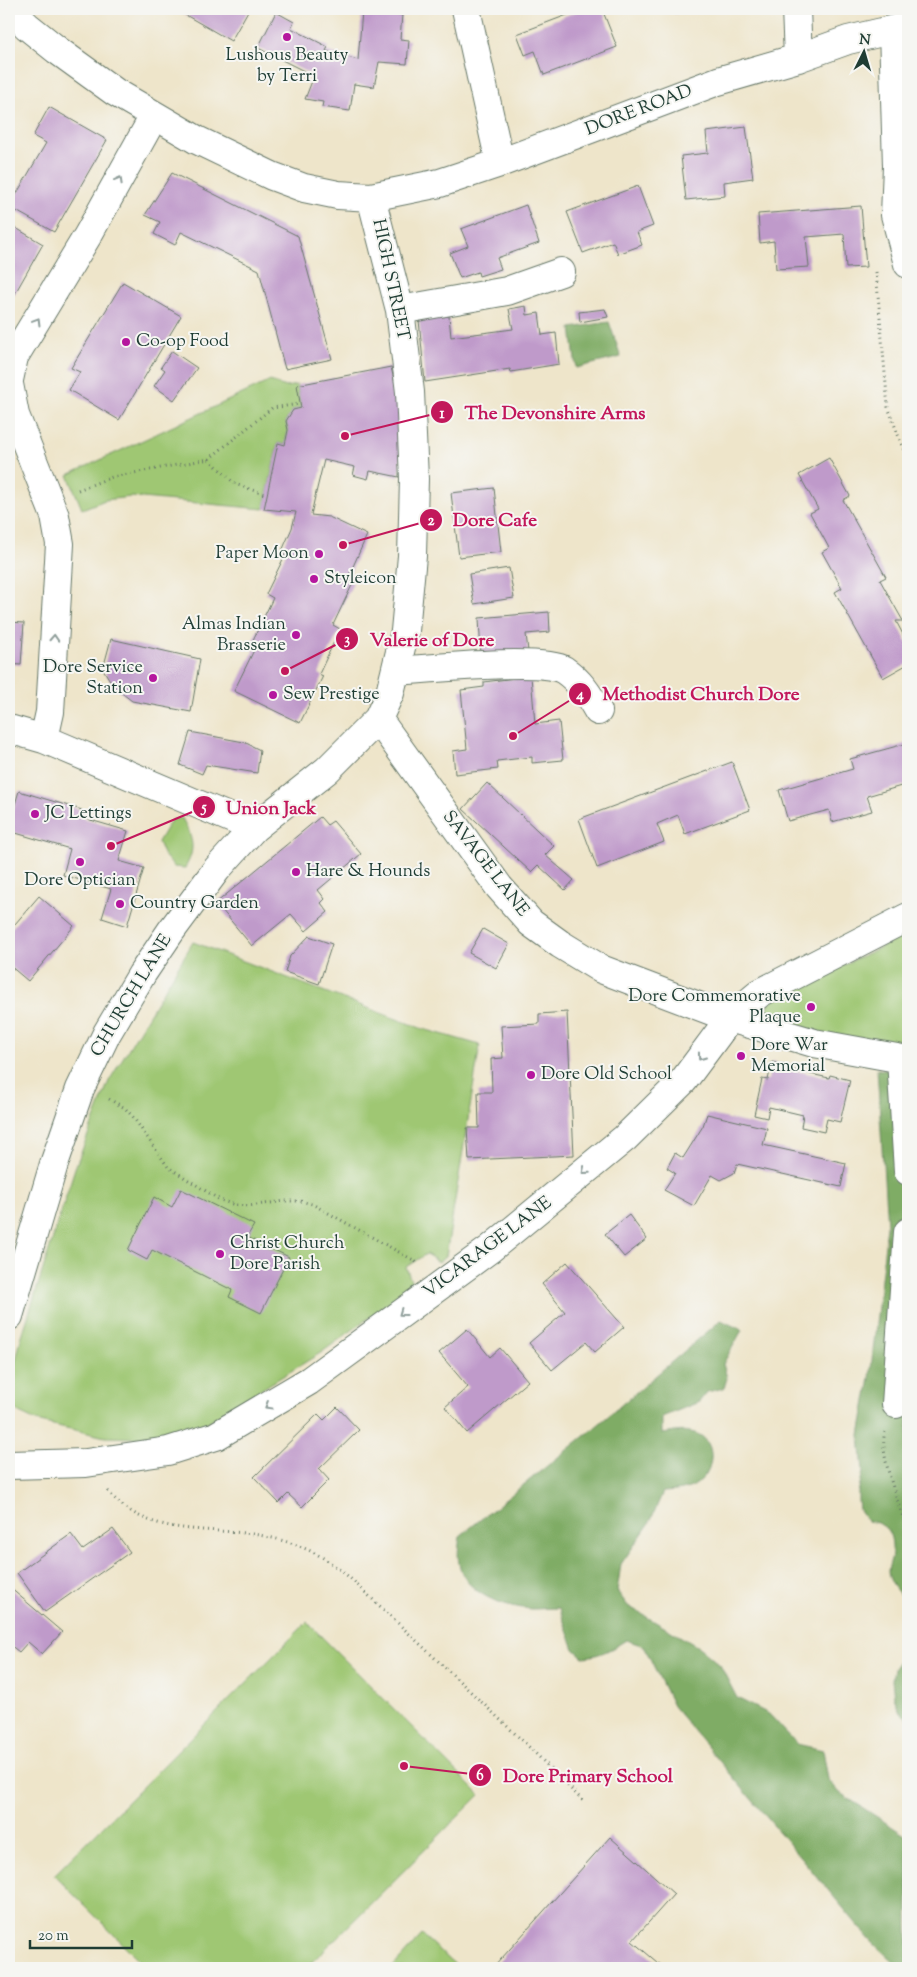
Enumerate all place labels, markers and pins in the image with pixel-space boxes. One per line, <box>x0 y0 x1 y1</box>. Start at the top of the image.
marker: Lushous Beauty by Terri <box>281 31 293 43</box>
place label: Lushous Beauty by Terri <box>225 43 349 90</box>
place label: Co-op Food <box>136 329 229 355</box>
marker: Co-op Food <box>120 336 132 348</box>
callout: The Devonshire Arms <box>429 395 655 429</box>
callout: Dore Cafe <box>418 503 547 537</box>
place label: Paper Moon <box>215 541 309 567</box>
marker: Paper Moon <box>313 548 325 560</box>
place label: Styleicon <box>324 566 397 592</box>
marker: Styleicon <box>308 573 320 585</box>
place label: Almas Indian Brasserie <box>182 612 286 659</box>
callout: Valerie of Dore <box>335 622 504 656</box>
marker: Almas Indian Brasserie <box>290 629 302 641</box>
place label: Dore Service Station <box>43 655 143 702</box>
marker: Dore Service Station <box>147 672 159 684</box>
callout: Methodist Church Dore <box>568 677 810 711</box>
place label: Sew Prestige <box>283 682 380 708</box>
marker: Sew Prestige <box>267 689 279 701</box>
callout: Union Jack <box>191 790 327 824</box>
place label: JC Lettings <box>44 801 131 827</box>
marker: JC Lettings <box>29 808 41 820</box>
marker: Dore Optician <box>74 856 86 868</box>
place label: Hare & Hounds <box>306 859 430 885</box>
marker: Hare & Hounds <box>290 866 302 878</box>
place label: Dore Optician <box>24 868 136 894</box>
place label: Country Garden <box>130 891 259 917</box>
marker: Country Garden <box>114 898 126 910</box>
place label: Dore Commemorative Plaque <box>628 984 801 1031</box>
marker: Dore Commemorative Plaque <box>805 1001 817 1013</box>
place label: Dore War Memorial <box>751 1033 828 1080</box>
marker: Dore War Memorial <box>735 1050 747 1062</box>
place label: Dore Old School <box>541 1062 672 1088</box>
marker: Dore Old School <box>525 1069 537 1081</box>
place label: Christ Church Dore Parish <box>230 1231 345 1278</box>
marker: Christ Church Dore Parish <box>214 1248 226 1260</box>
callout: Dore Primary School <box>468 1758 683 1792</box>

